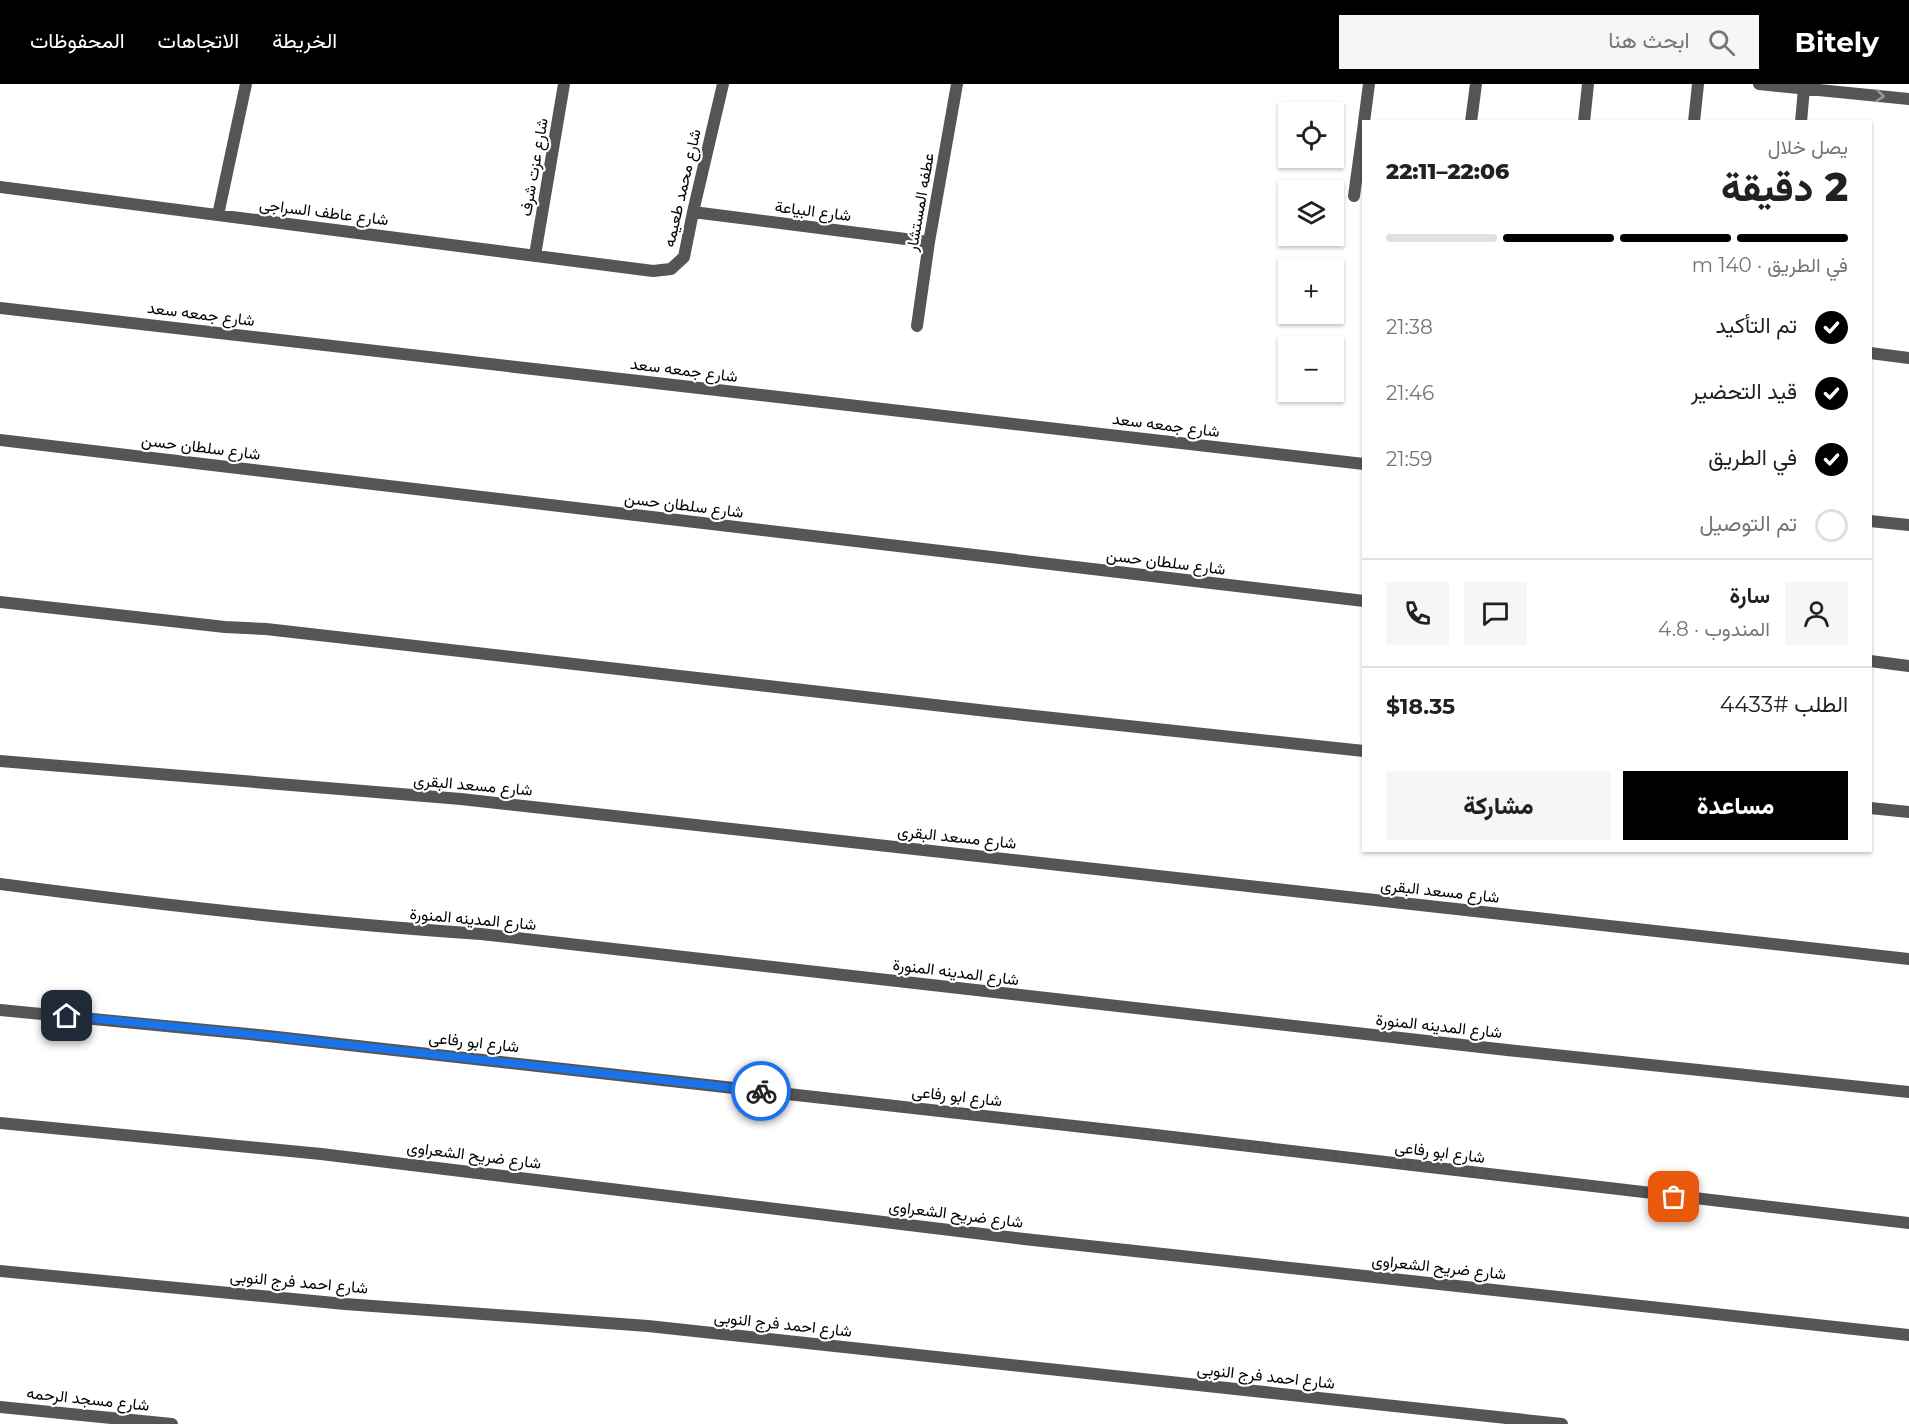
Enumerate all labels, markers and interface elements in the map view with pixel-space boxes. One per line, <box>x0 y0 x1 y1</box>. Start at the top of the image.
search box <box>1339 15 1759 69</box>
text: Bitely <box>1795 25 1879 59</box>
icon: search <box>1705 26 1738 59</box>
text: ابحث هنا <box>1608 27 1690 54</box>
text: المحفوظات <box>30 28 125 53</box>
text: الاتجاهات <box>158 28 239 53</box>
text: الخريطة <box>272 28 337 53</box>
one-way arrow <box>1876 89 1885 102</box>
map controls <box>1278 102 1344 402</box>
button: locate <box>1278 102 1344 168</box>
street label: شارع عزت شرف <box>516 116 554 218</box>
street label: شارع محمد طعيمه <box>659 127 707 249</box>
text: يصل خلال <box>1768 135 1848 159</box>
street label: عطفه المستشار <box>902 151 939 254</box>
text: 22:06–22:11 <box>1386 158 1509 185</box>
text: 2 دقيقة <box>1721 163 1848 211</box>
button: layers <box>1278 180 1344 246</box>
street label: شارع عاطف السراجى <box>258 195 390 231</box>
street label: شارع البياعة <box>773 197 852 227</box>
text: في الطريق · 140 m <box>1692 253 1848 277</box>
button: + <box>1278 258 1344 324</box>
street label: شارع جمعه سعد <box>146 298 256 332</box>
icon: check <box>1815 311 1848 344</box>
text: تم التأكيد <box>1715 312 1797 339</box>
text: 21:38 <box>1386 315 1433 339</box>
button: − <box>1278 336 1344 402</box>
street label: شارع جمعه سعد <box>629 354 739 388</box>
icon: check <box>1815 377 1848 410</box>
text: قيد التحضير <box>1691 378 1797 405</box>
text: 21:46 <box>1386 381 1434 405</box>
street label: شارع جمعه سعد <box>1111 409 1221 443</box>
street label: شارع سلطان حسن <box>140 430 262 466</box>
icon: check <box>1815 443 1848 476</box>
text: في الطريق <box>1708 444 1797 471</box>
text: 21:59 <box>1386 447 1432 471</box>
street label: شارع سلطان حسن <box>623 488 745 524</box>
text: تم التوصيل <box>1700 510 1797 537</box>
street label: شارع سلطان حسن <box>1105 545 1227 581</box>
button: phone <box>1386 582 1449 645</box>
button: chat <box>1464 582 1527 645</box>
text: سارة <box>1729 582 1770 609</box>
button: person <box>1785 582 1848 645</box>
text: المندوب · 4.8 <box>1658 617 1770 641</box>
text: الطلب #4433 <box>1720 691 1848 718</box>
text: $18.35 <box>1386 693 1455 720</box>
street label: شارع مسعد البقرى <box>412 770 533 802</box>
button: مشاركة <box>1386 771 1611 840</box>
button: مساعدة <box>1623 771 1848 840</box>
street label: شارع مسعد البقرى <box>896 821 1017 855</box>
street label: شارع مسعد البقرى <box>1379 875 1500 909</box>
street label: شارع المدينه المنورة <box>409 904 537 936</box>
street label: شارع المدينه المنورة <box>892 955 1020 991</box>
pin <box>41 990 92 1041</box>
icon: home <box>50 999 83 1032</box>
street label: شارع المدينه المنورة <box>1375 1010 1503 1044</box>
street label: شارع ابو رفاعى <box>428 1028 520 1058</box>
courier <box>731 1061 791 1121</box>
icon: bike <box>745 1075 778 1108</box>
street label: شارع ابو رفاعى <box>911 1082 1003 1112</box>
street label: شارع ضريح الشعراوى <box>406 1137 542 1175</box>
street label: شارع ابو رفاعى <box>1394 1137 1486 1169</box>
pin <box>1648 1171 1699 1222</box>
icon: bag <box>1657 1180 1690 1213</box>
street label: شارع ضريح الشعراوى <box>888 1196 1024 1234</box>
street label: شارع ضريح الشعراوى <box>1371 1250 1507 1286</box>
street label: شارع احمد فرج النوبى <box>229 1267 369 1299</box>
street label: شارع احمد فرج النوبى <box>713 1307 853 1343</box>
street label: شارع احمد فرج النوبى <box>1196 1359 1336 1395</box>
street label: شارع مسجد الرحمه <box>25 1383 150 1417</box>

